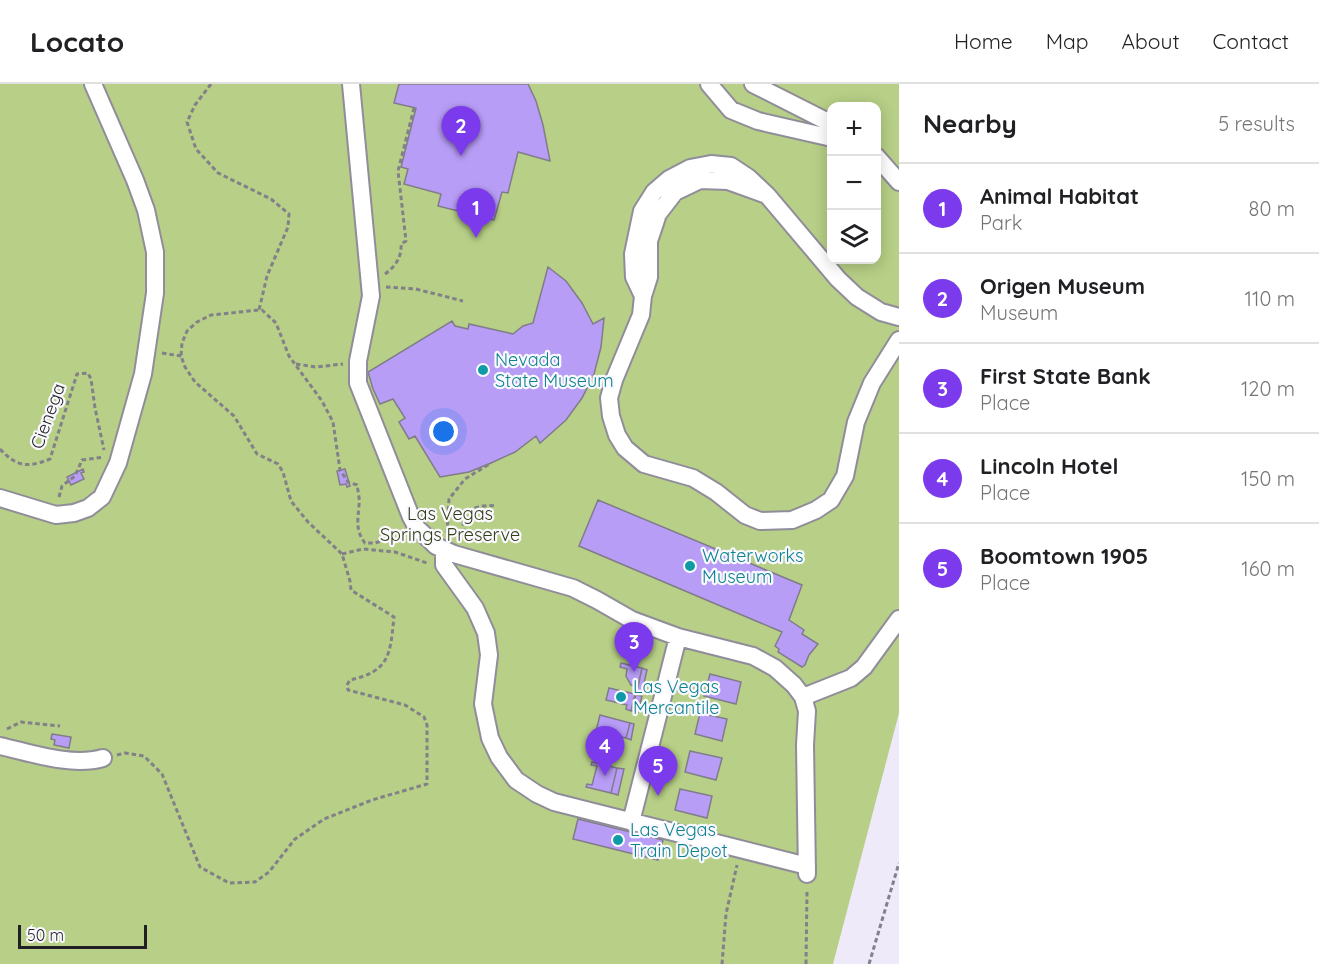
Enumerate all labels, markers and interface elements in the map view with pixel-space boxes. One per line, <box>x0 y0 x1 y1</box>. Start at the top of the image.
text: Locato <box>30 24 124 59</box>
text: Home <box>954 28 1013 54</box>
text: Map <box>1046 28 1089 54</box>
text: About <box>1122 28 1180 54</box>
text: Contact <box>1213 28 1289 54</box>
map controls <box>827 102 881 264</box>
button: + <box>827 102 881 156</box>
pin: 2 <box>442 106 480 156</box>
text: Nearby <box>923 107 1017 140</box>
text: 5 results <box>1218 111 1295 136</box>
button: − <box>827 156 881 210</box>
text: Animal Habitat <box>980 182 1139 210</box>
pin: 1 <box>456 188 496 238</box>
text: 1 <box>939 196 946 221</box>
text: 80 m <box>1249 196 1295 221</box>
button: layers <box>827 210 881 264</box>
text: Park <box>980 210 1022 235</box>
text: Origen Museum <box>980 272 1145 300</box>
text: 2 <box>937 286 948 311</box>
text: 110 m <box>1245 286 1295 311</box>
text: Museum <box>980 300 1058 325</box>
place label: Nevada State Museum <box>495 348 614 392</box>
text: First State Bank <box>980 362 1151 390</box>
marker: Nevada State Museum <box>476 363 490 377</box>
text: 3 <box>937 376 948 401</box>
text: 120 m <box>1241 376 1295 401</box>
street label: Cienega <box>25 380 70 452</box>
text: Place <box>980 390 1030 415</box>
your location <box>429 417 458 446</box>
text: Lincoln Hotel <box>980 452 1118 480</box>
text: 4 <box>937 466 948 491</box>
text: 150 m <box>1241 466 1295 491</box>
text: Place <box>980 480 1030 505</box>
park label: Las Vegas Springs Preserve <box>380 502 520 546</box>
text: Boomtown 1905 <box>980 542 1148 570</box>
place label: Waterworks Museum <box>702 544 803 588</box>
text: 5 <box>937 556 948 581</box>
text: 160 m <box>1241 556 1295 581</box>
marker: Waterworks Museum <box>683 559 697 573</box>
text: Place <box>980 570 1030 595</box>
pin: 3 <box>614 622 654 672</box>
place label: Las Vegas Mercantile <box>633 675 719 719</box>
marker: Las Vegas Mercantile <box>614 690 628 704</box>
pin: 4 <box>586 726 624 776</box>
pin: 5 <box>638 746 678 796</box>
place label: Las Vegas Train Depot <box>630 818 728 862</box>
marker: Las Vegas Train Depot <box>611 833 625 847</box>
scale bar <box>18 922 147 950</box>
text: 50 m <box>27 925 64 945</box>

